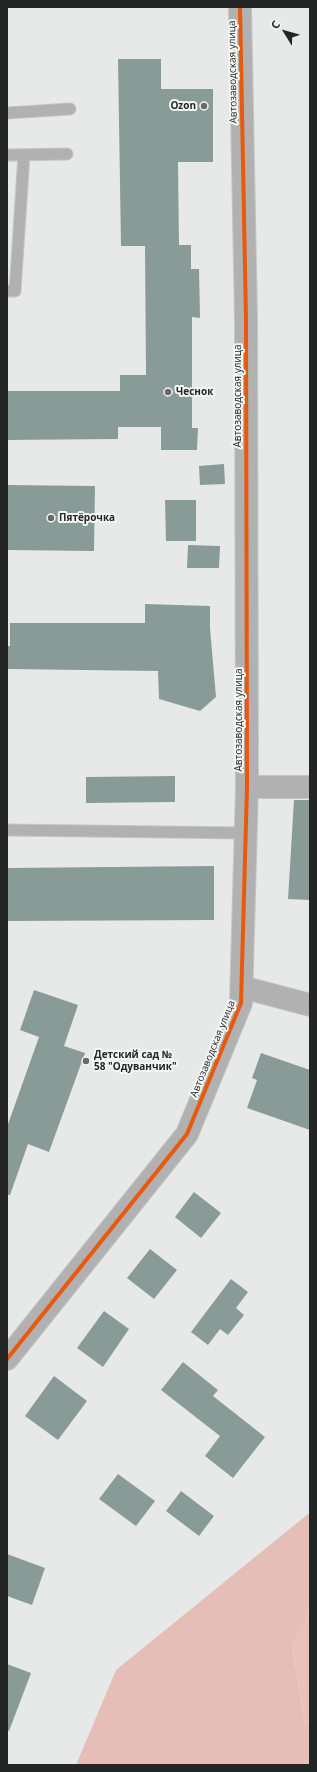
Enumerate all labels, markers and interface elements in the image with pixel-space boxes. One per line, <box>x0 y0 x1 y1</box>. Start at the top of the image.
north arrow <box>265 12 305 52</box>
text: С <box>267 17 283 32</box>
street label: Автозаводская улица <box>226 20 240 124</box>
place label: Ozon <box>170 100 196 112</box>
marker: Ozon <box>199 101 209 111</box>
street label: Автозаводская улица <box>232 344 244 448</box>
place label: Чеснок <box>176 386 213 398</box>
marker: Чеснок <box>163 387 173 397</box>
place label: Пятёрочка <box>59 512 115 524</box>
marker: Пятёрочка <box>46 513 56 523</box>
street label: Автозаводская улица <box>233 668 245 772</box>
street label: Автозаводская улица <box>188 999 238 1099</box>
place label: Детский сад № 58 "Одуванчик" <box>94 1049 177 1072</box>
marker: Детский сад № 58 "Одуванчик" <box>81 1056 91 1066</box>

